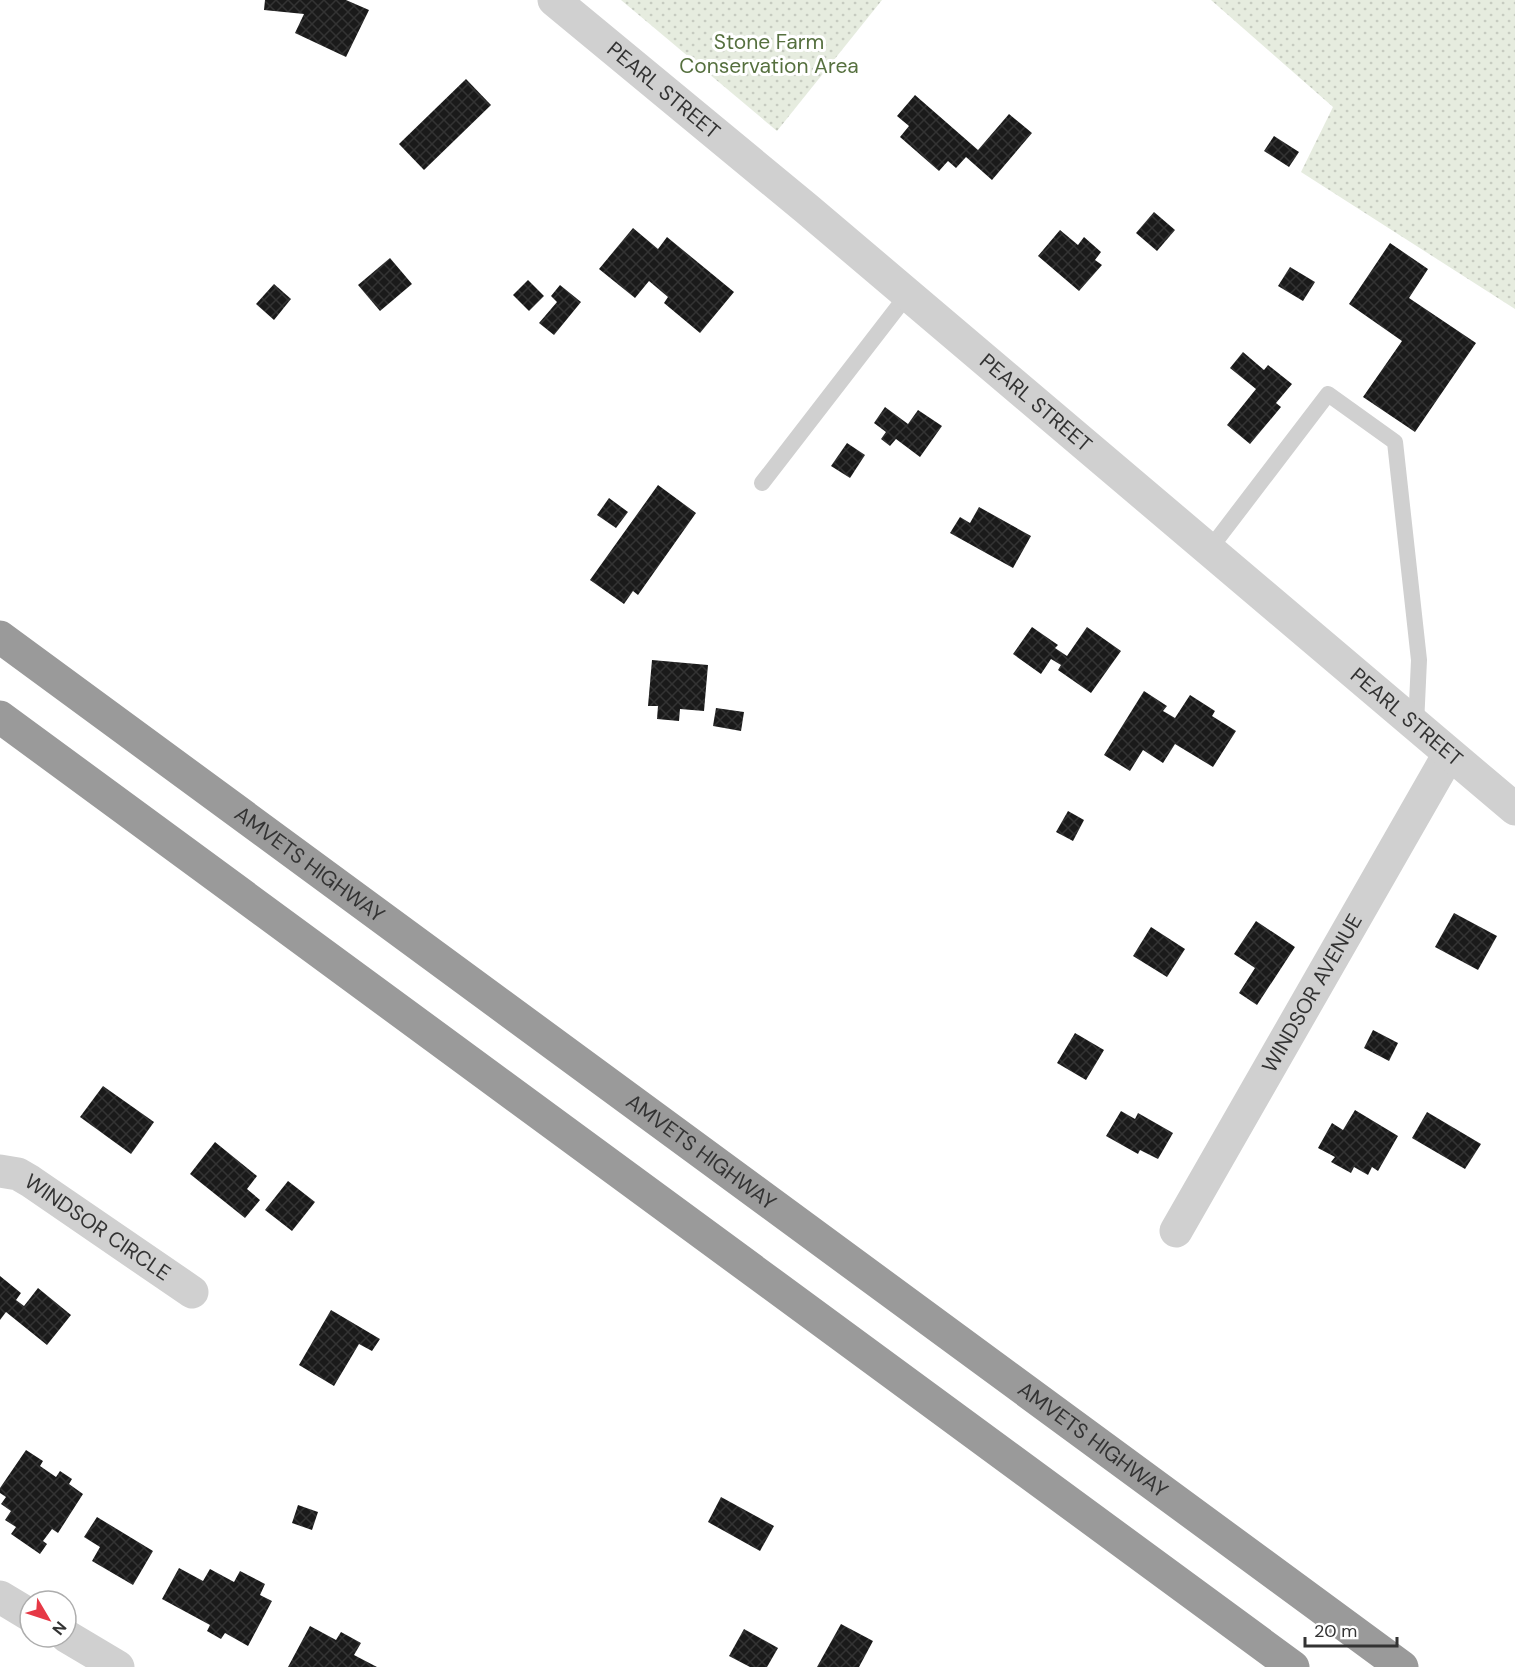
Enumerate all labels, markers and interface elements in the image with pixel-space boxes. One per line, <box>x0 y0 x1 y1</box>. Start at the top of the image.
park label: Stone Farm Conservation Area <box>679 28 859 80</box>
street label: PEARL STREET <box>601 35 726 146</box>
street label: PEARL STREET <box>974 347 1098 459</box>
street label: PEARL STREET <box>1345 662 1469 773</box>
street label: AMVETS HIGHWAY <box>229 800 390 929</box>
street label: WINDSOR AVENUE <box>1256 909 1369 1078</box>
street label: AMVETS HIGHWAY <box>620 1088 782 1217</box>
street label: WINDSOR CIRCLE <box>19 1167 176 1287</box>
street label: AMVETS HIGHWAY <box>1012 1375 1173 1504</box>
north arrow <box>18 1589 78 1649</box>
scale bar <box>1305 1610 1396 1648</box>
text: N <box>47 1617 71 1639</box>
text: 20 m <box>1314 1619 1357 1643</box>

